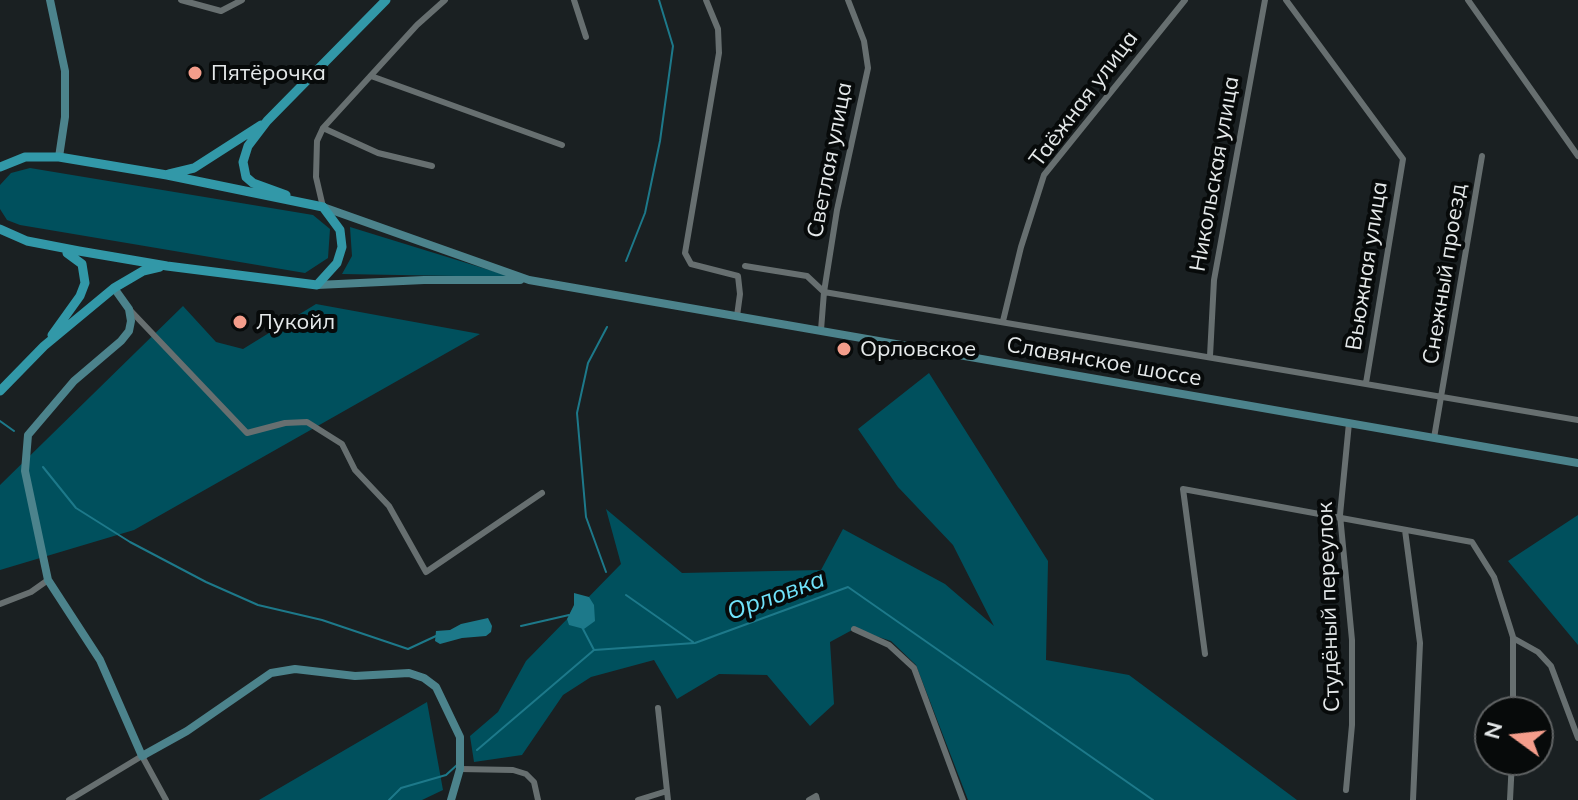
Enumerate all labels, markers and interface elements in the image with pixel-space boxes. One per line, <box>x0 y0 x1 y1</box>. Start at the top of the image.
street label: Таёжная улица <box>1024 26 1144 172</box>
place label: Пятёрочка <box>211 60 326 86</box>
marker: Пятёрочка <box>186 64 204 82</box>
street label: Никольская улица <box>1185 74 1245 274</box>
street label: Светлая улица <box>802 80 858 240</box>
street label: Вьюжная улица <box>1341 180 1393 352</box>
street label: Снежный проезд <box>1418 182 1472 366</box>
place label: Лукойл <box>256 309 335 335</box>
marker: Лукойл <box>231 313 249 331</box>
street label: Славянское шоссе <box>1004 332 1204 392</box>
place label: Орловское <box>860 336 976 362</box>
marker: Орловское <box>835 340 853 358</box>
street label: Студёный переулок <box>1312 502 1346 712</box>
water label: Орловка <box>723 565 829 627</box>
north arrow <box>1474 696 1554 776</box>
text: N <box>1477 719 1508 742</box>

